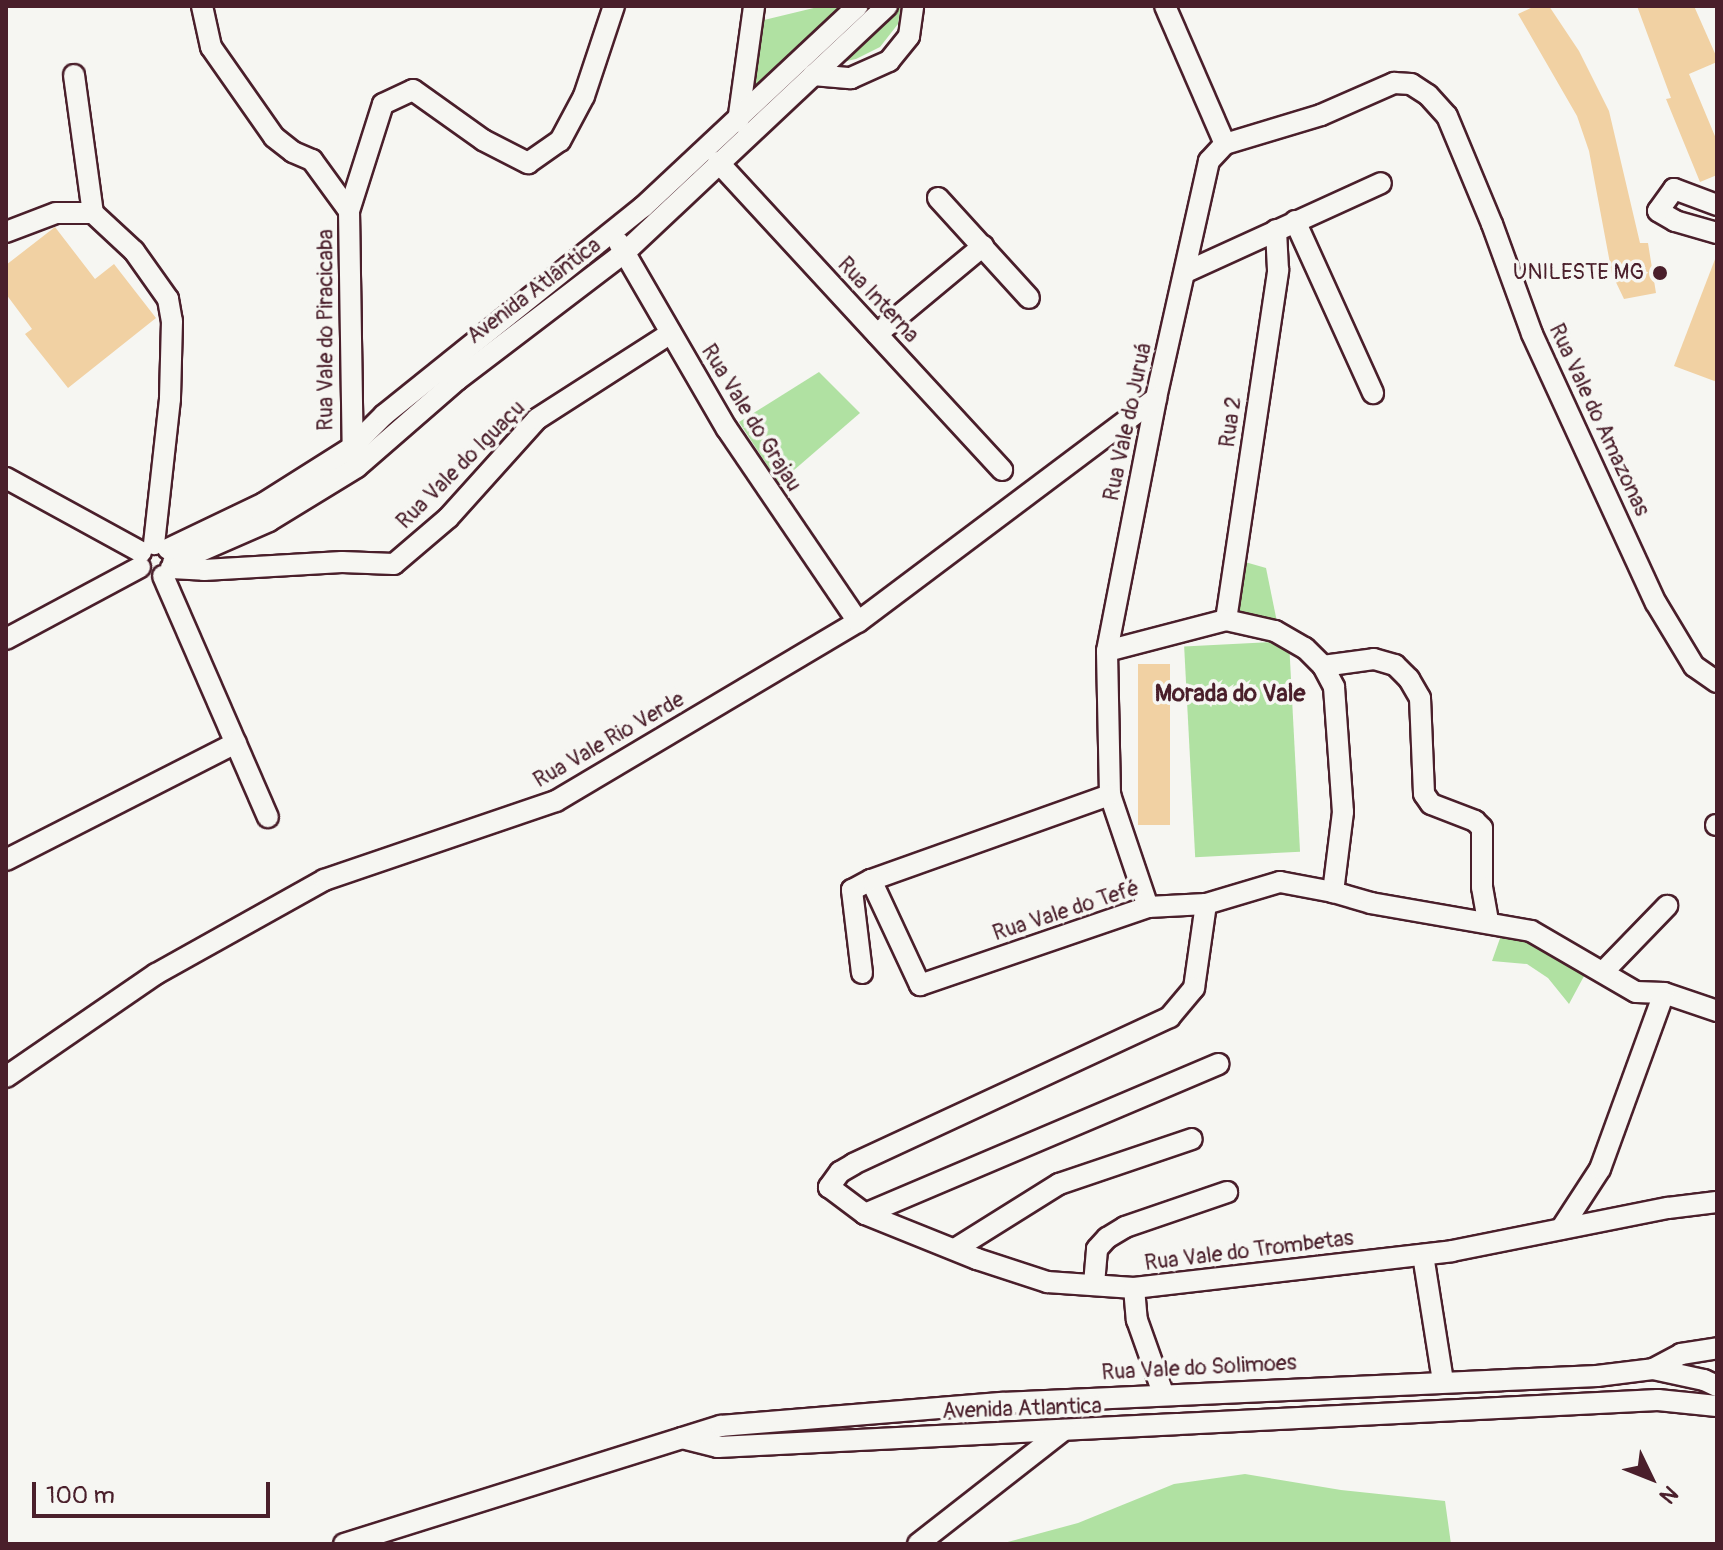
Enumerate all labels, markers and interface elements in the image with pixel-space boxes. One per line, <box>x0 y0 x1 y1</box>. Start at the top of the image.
street label: Rua Vale do Piracicaba <box>313 229 339 431</box>
street label: Avenida Atlântica <box>462 232 606 350</box>
street label: Rua Interna <box>832 252 924 348</box>
place label: UNILESTE MG <box>1513 260 1644 286</box>
marker: UNILESTE MG <box>1651 264 1669 282</box>
street label: Rua Vale do Amazonas <box>1543 320 1655 520</box>
street label: Rua Vale do Grajau <box>695 340 807 496</box>
street label: Rua Vale do Juruá <box>1098 341 1158 503</box>
street label: Rua Vale do Iguaçu <box>391 395 531 535</box>
street label: Rua 2 <box>1214 395 1248 449</box>
district label: Morada do Vale <box>1155 680 1305 708</box>
street label: Rua Vale Rio Verde <box>529 686 689 794</box>
street label: Rua Vale do Tefé <box>989 875 1143 947</box>
street label: Rua Vale do Trombetas <box>1143 1225 1355 1277</box>
street label: Rua Vale do Solimoes <box>1101 1350 1297 1386</box>
street label: Avenida Atlantica <box>942 1393 1102 1425</box>
north arrow <box>1611 1438 1691 1518</box>
scale bar <box>36 1466 274 1516</box>
text: N <box>1653 1479 1684 1509</box>
text: 100 m <box>46 1481 115 1510</box>

